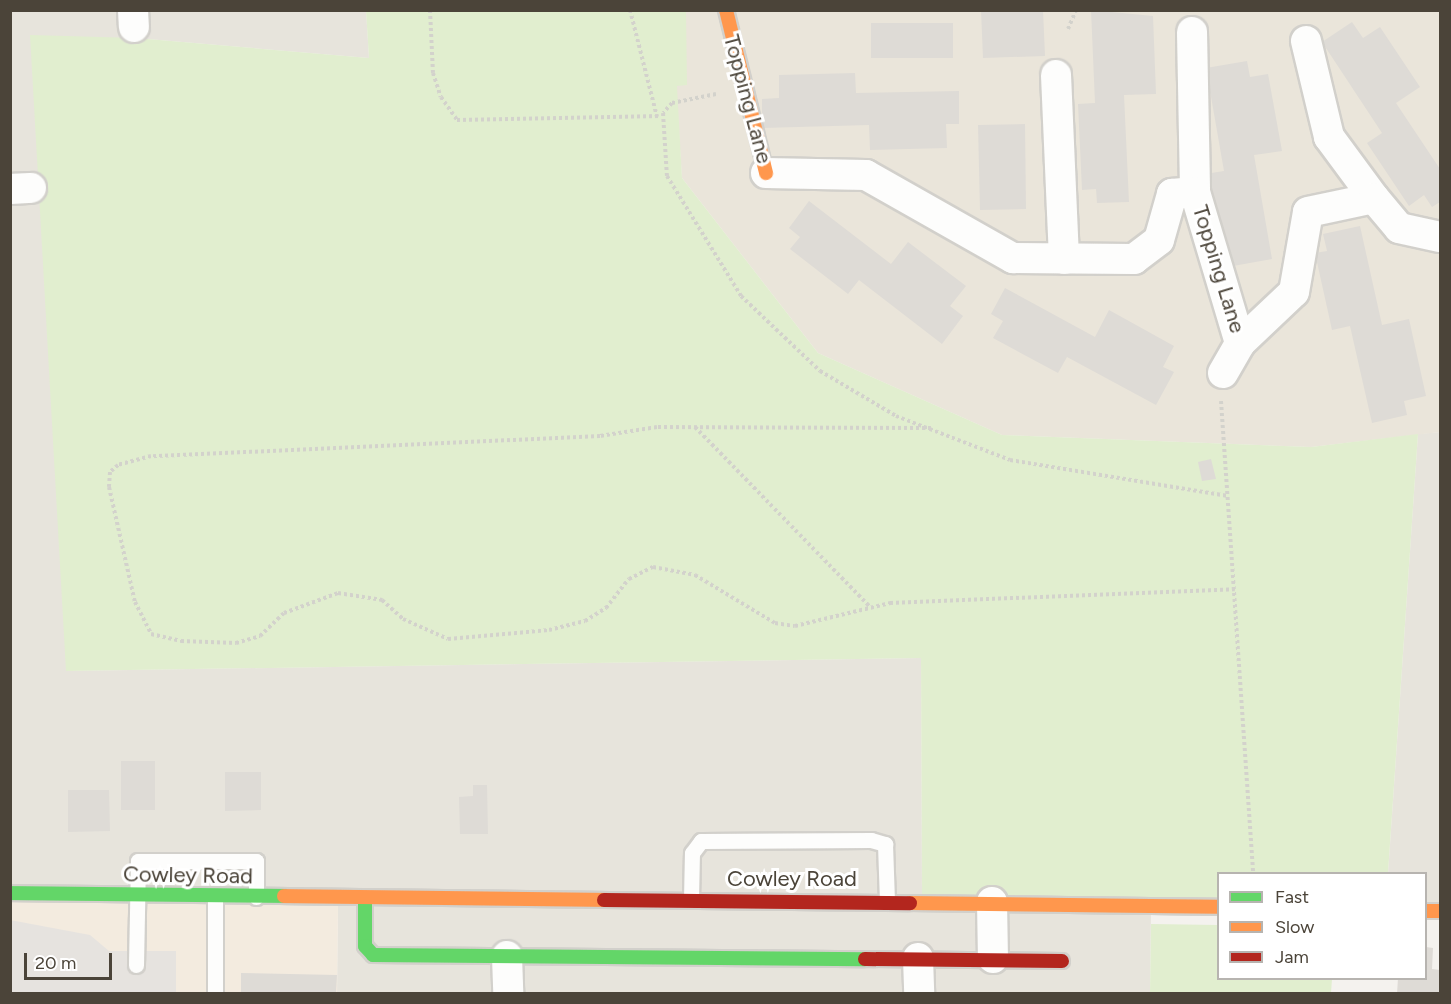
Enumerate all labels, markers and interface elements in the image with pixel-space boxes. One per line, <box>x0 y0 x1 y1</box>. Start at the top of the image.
street label: Topping Lane <box>718 32 778 166</box>
street label: Topping Lane <box>1187 202 1251 336</box>
street label: Cowley Road <box>123 861 253 889</box>
street label: Cowley Road <box>727 866 857 892</box>
legend <box>1217 872 1427 980</box>
text: Fast <box>1275 886 1309 908</box>
text: Slow <box>1275 916 1314 938</box>
scale bar <box>27 941 116 979</box>
text: Jam <box>1275 946 1309 968</box>
text: 20 m <box>35 952 76 974</box>

